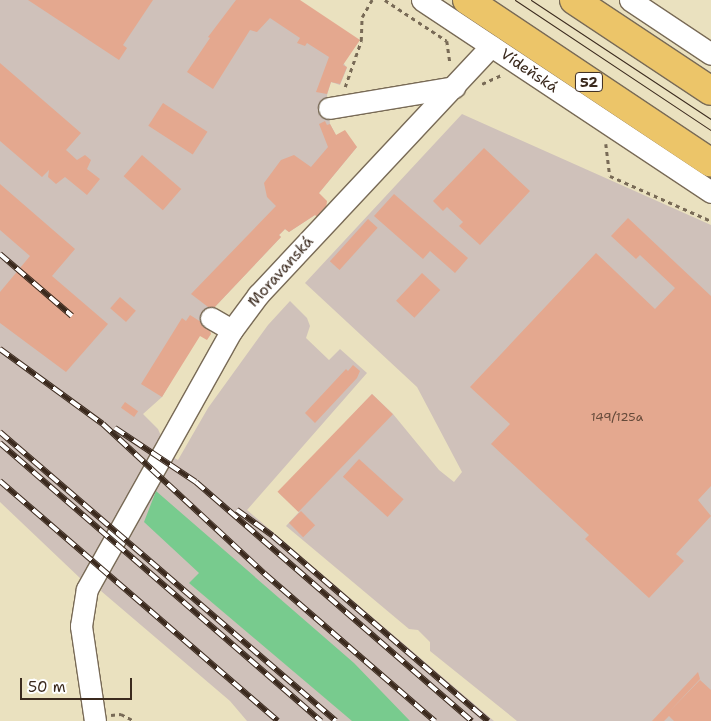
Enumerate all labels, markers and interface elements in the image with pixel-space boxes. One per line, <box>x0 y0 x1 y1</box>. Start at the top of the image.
street label: Vídeňská <box>497 45 561 97</box>
road number: 52 <box>574 70 604 94</box>
street label: Moravanská <box>245 233 317 311</box>
house number: 149/125a <box>591 411 643 425</box>
scale bar <box>22 668 135 700</box>
text: 50 m <box>28 677 66 697</box>

